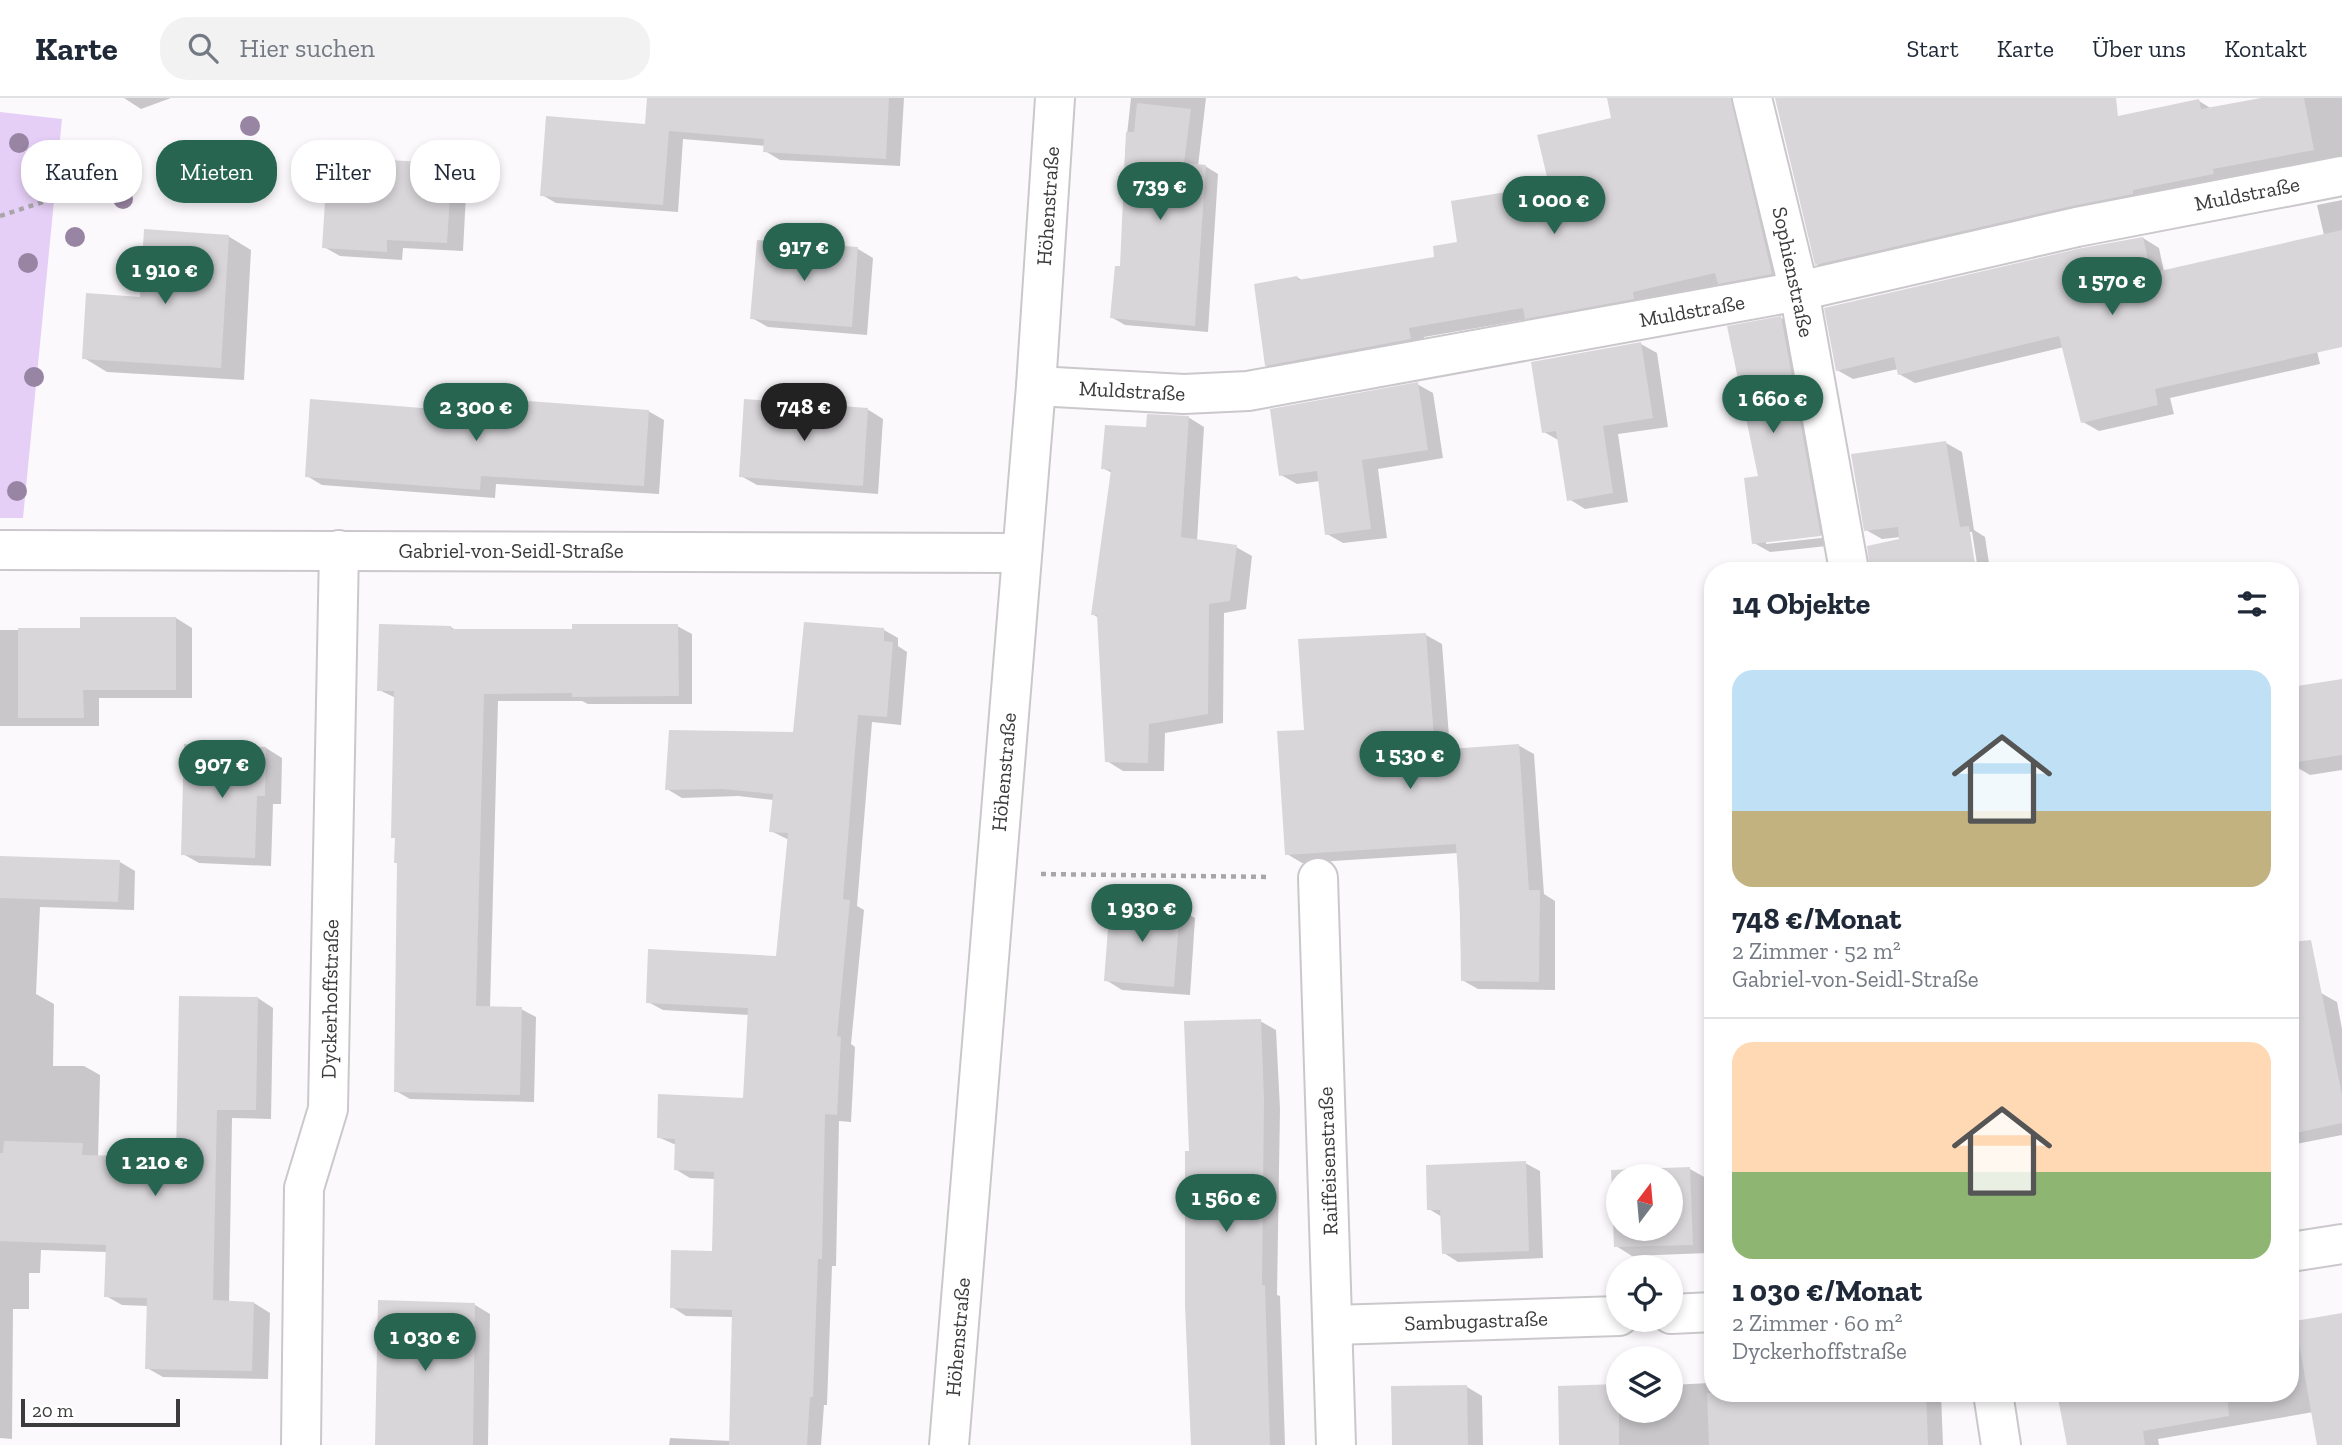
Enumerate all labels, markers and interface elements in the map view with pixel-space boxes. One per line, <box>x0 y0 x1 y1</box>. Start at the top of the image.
search box <box>160 17 650 80</box>
text: Karte <box>35 29 118 68</box>
icon: search <box>184 29 222 67</box>
text: Hier suchen <box>240 32 375 64</box>
text: Start <box>1906 34 1959 63</box>
text: Karte <box>1997 34 2054 63</box>
text: Über uns <box>2092 34 2186 63</box>
text: Kontakt <box>2224 34 2307 63</box>
chip: Kaufen <box>21 140 142 203</box>
chip: Mieten <box>156 140 277 203</box>
chip: Filter <box>291 140 396 203</box>
chip: Neu <box>410 140 500 203</box>
street label: Höhenstraße <box>1031 145 1064 266</box>
pin: 739 € <box>1111 162 1209 222</box>
text: 739 € <box>1133 171 1187 199</box>
street label: Muldstraße <box>2192 171 2302 216</box>
pin: 1 000 € <box>1489 176 1619 236</box>
text: 1 000 € <box>1518 185 1590 213</box>
street label: Sophienstraße <box>1767 204 1820 339</box>
pin: 917 € <box>755 223 853 283</box>
text: 917 € <box>779 232 829 260</box>
pin: 1 910 € <box>100 246 230 306</box>
text: 1 910 € <box>132 255 198 283</box>
pin: 1 570 € <box>2047 258 2177 317</box>
text: 1 570 € <box>2078 266 2146 294</box>
street label: Muldstraße <box>1637 289 1747 332</box>
street label: Muldstraße <box>1078 375 1186 406</box>
pin: 1 660 € <box>1708 376 1838 435</box>
pin: 2 300 € <box>411 384 541 443</box>
pin: 748 € <box>755 384 853 443</box>
text: 1 660 € <box>1738 384 1808 412</box>
text: 2 300 € <box>439 392 513 420</box>
text: 748 € <box>777 392 831 420</box>
street label: Gabriel-von-Seidl-Straße <box>398 538 624 563</box>
icon: filters <box>2233 585 2271 623</box>
text: 14 Objekte <box>1732 586 1870 622</box>
street label: Höhenstraße <box>986 711 1021 832</box>
icon: home <box>1939 716 2065 842</box>
pin: 1 530 € <box>1345 732 1475 791</box>
pin: 907 € <box>173 740 271 800</box>
text: 1 530 € <box>1375 740 1445 768</box>
text: 907 € <box>195 749 249 777</box>
pin: 1 930 € <box>1077 884 1207 944</box>
text: 1 930 € <box>1107 893 1177 921</box>
text: 748 €/Monat <box>1732 901 1901 937</box>
street label: Dyckerhoffstraße <box>316 919 343 1079</box>
text: 2 Zimmer · 52 m² <box>1732 937 1901 965</box>
text: Gabriel-von-Seidl-Straße <box>1732 965 1979 993</box>
street label: Raiffeisenstraße <box>1312 1086 1343 1236</box>
icon: home <box>1939 1088 2065 1214</box>
pin: 1 210 € <box>90 1138 220 1198</box>
text: 1 210 € <box>122 1147 188 1175</box>
north arrow <box>1606 1164 1684 1241</box>
map controls <box>1606 1164 1683 1423</box>
pin: 1 560 € <box>1161 1174 1291 1234</box>
text: 1 560 € <box>1191 1183 1261 1211</box>
button: locate <box>1606 1255 1683 1332</box>
text: 1 030 €/Monat <box>1732 1273 1922 1309</box>
street label: Höhenstraße <box>940 1276 975 1397</box>
street label: Sambugastraße <box>1404 1305 1548 1335</box>
text: 2 Zimmer · 60 m² <box>1732 1309 1903 1337</box>
pin: 1 030 € <box>360 1314 490 1373</box>
text: 1 030 € <box>390 1322 460 1350</box>
text: Dyckerhoffstraße <box>1732 1337 1907 1365</box>
button: layers <box>1606 1346 1683 1423</box>
scale bar <box>21 1396 180 1428</box>
text: 20 m <box>32 1399 73 1422</box>

